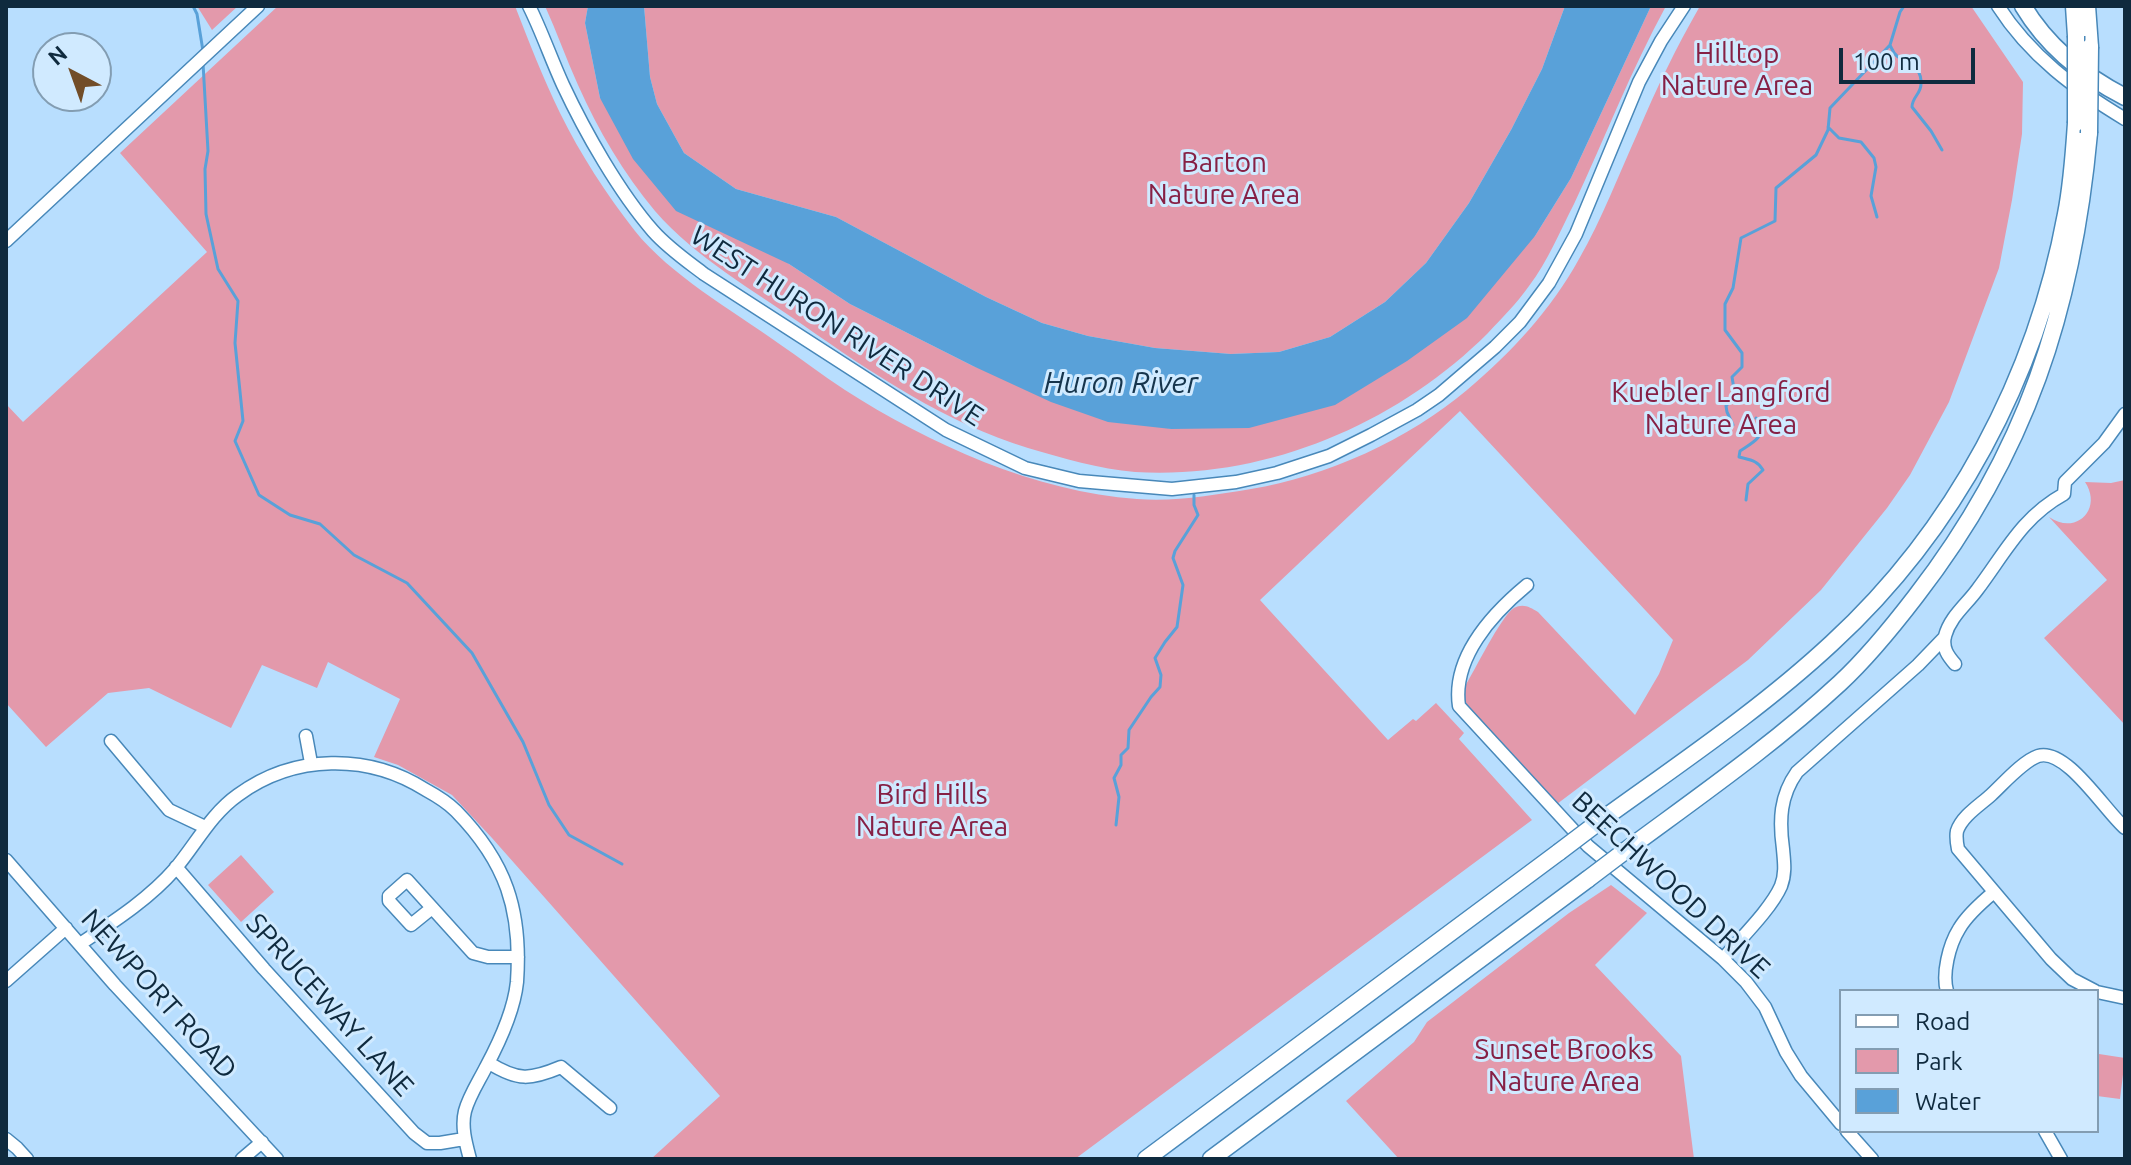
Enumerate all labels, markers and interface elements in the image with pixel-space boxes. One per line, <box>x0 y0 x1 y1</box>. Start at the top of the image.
north arrow <box>32 32 112 112</box>
scale bar <box>1843 32 1979 82</box>
park label: Hilltop Nature Area <box>1661 37 1813 103</box>
text: N <box>43 40 72 70</box>
text: 100 m <box>1853 48 1920 75</box>
park label: Barton Nature Area <box>1148 146 1300 212</box>
street label: WEST HURON RIVER DRIVE <box>684 219 990 433</box>
water label: Huron River <box>1044 365 1198 401</box>
park label: Kuebler Langford Nature Area <box>1611 376 1831 442</box>
park label: Bird Hills Nature Area <box>856 778 1008 844</box>
street label: BEECHWOOD DRIVE <box>1565 784 1777 986</box>
street label: NEWPORT ROAD <box>74 902 244 1086</box>
street label: SPRUCEWAY LANE <box>239 907 421 1103</box>
legend <box>1839 989 2099 1133</box>
text: Road <box>1915 1008 1970 1035</box>
park label: Sunset Brooks Nature Area <box>1474 1033 1654 1099</box>
text: Park <box>1915 1048 1963 1075</box>
text: Water <box>1915 1088 1981 1115</box>

